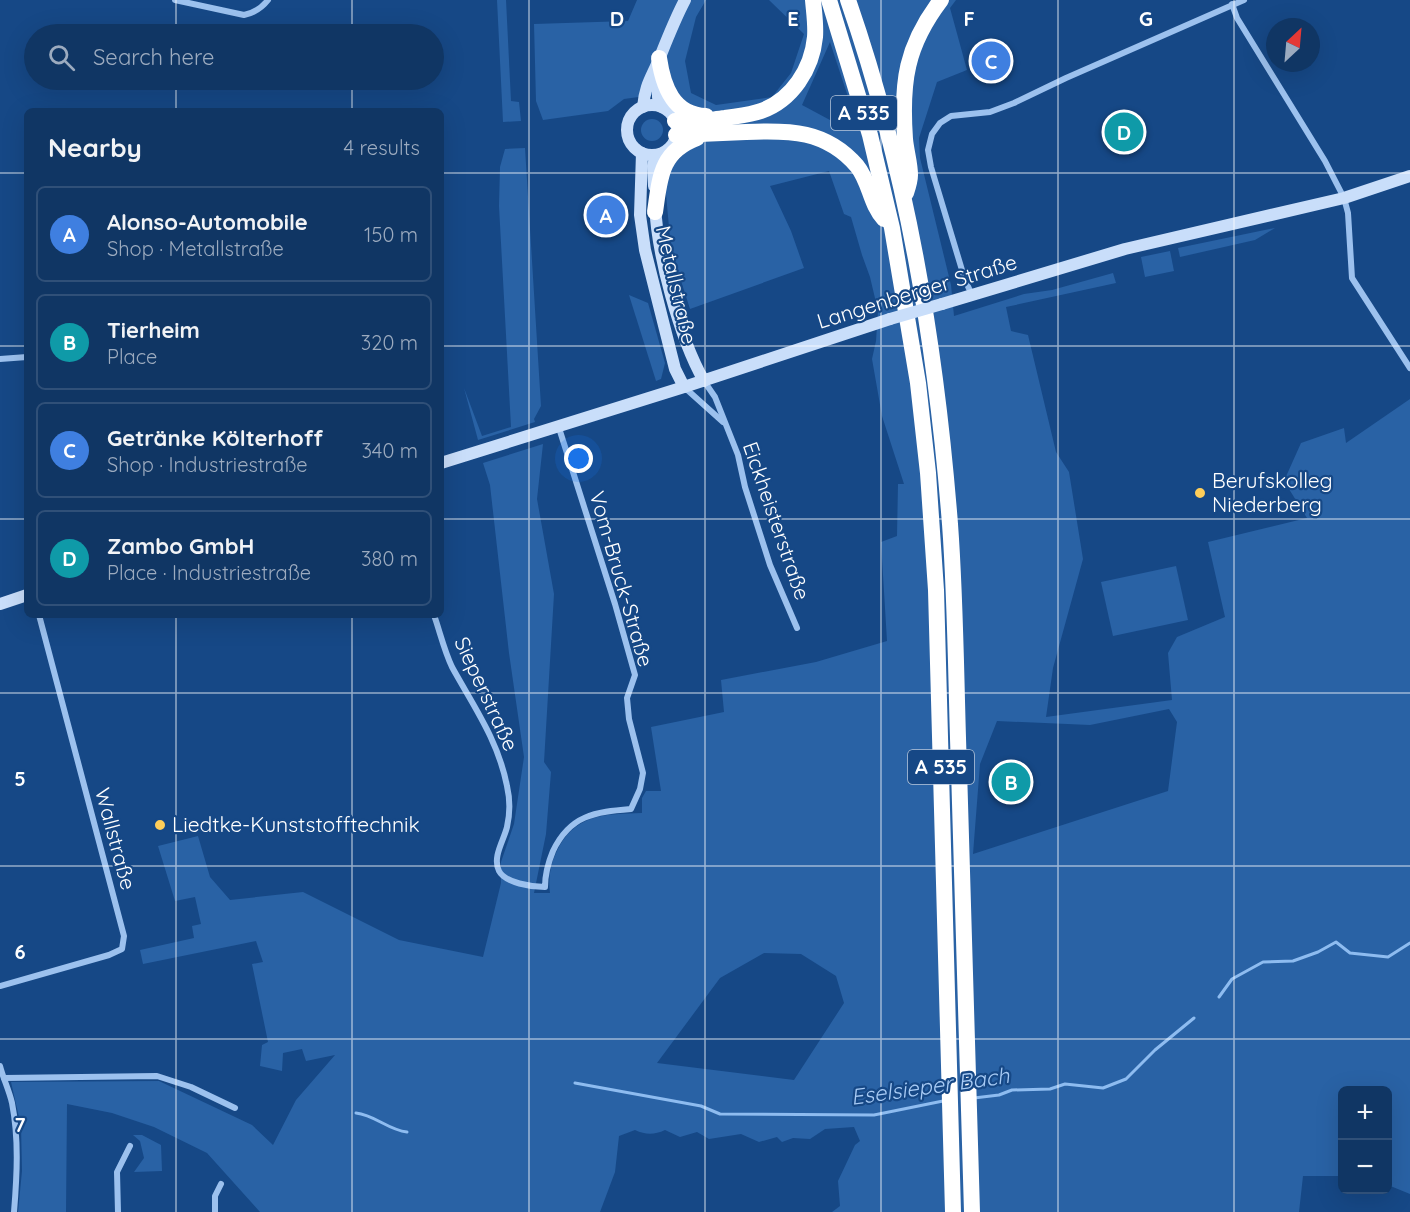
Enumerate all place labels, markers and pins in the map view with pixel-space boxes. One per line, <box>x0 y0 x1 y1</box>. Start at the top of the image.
pin: C <box>972 38 1010 84</box>
pin: D <box>1104 110 1144 154</box>
pin: A <box>586 192 626 238</box>
place label: Berufskolleg Niederberg <box>1212 467 1333 517</box>
marker: Berufskolleg Niederberg <box>1193 486 1207 500</box>
pin: B <box>992 760 1030 804</box>
place label: Liedtke-Kunststofftechnik <box>172 811 420 837</box>
marker: Liedtke-Kunststofftechnik <box>153 818 167 832</box>

